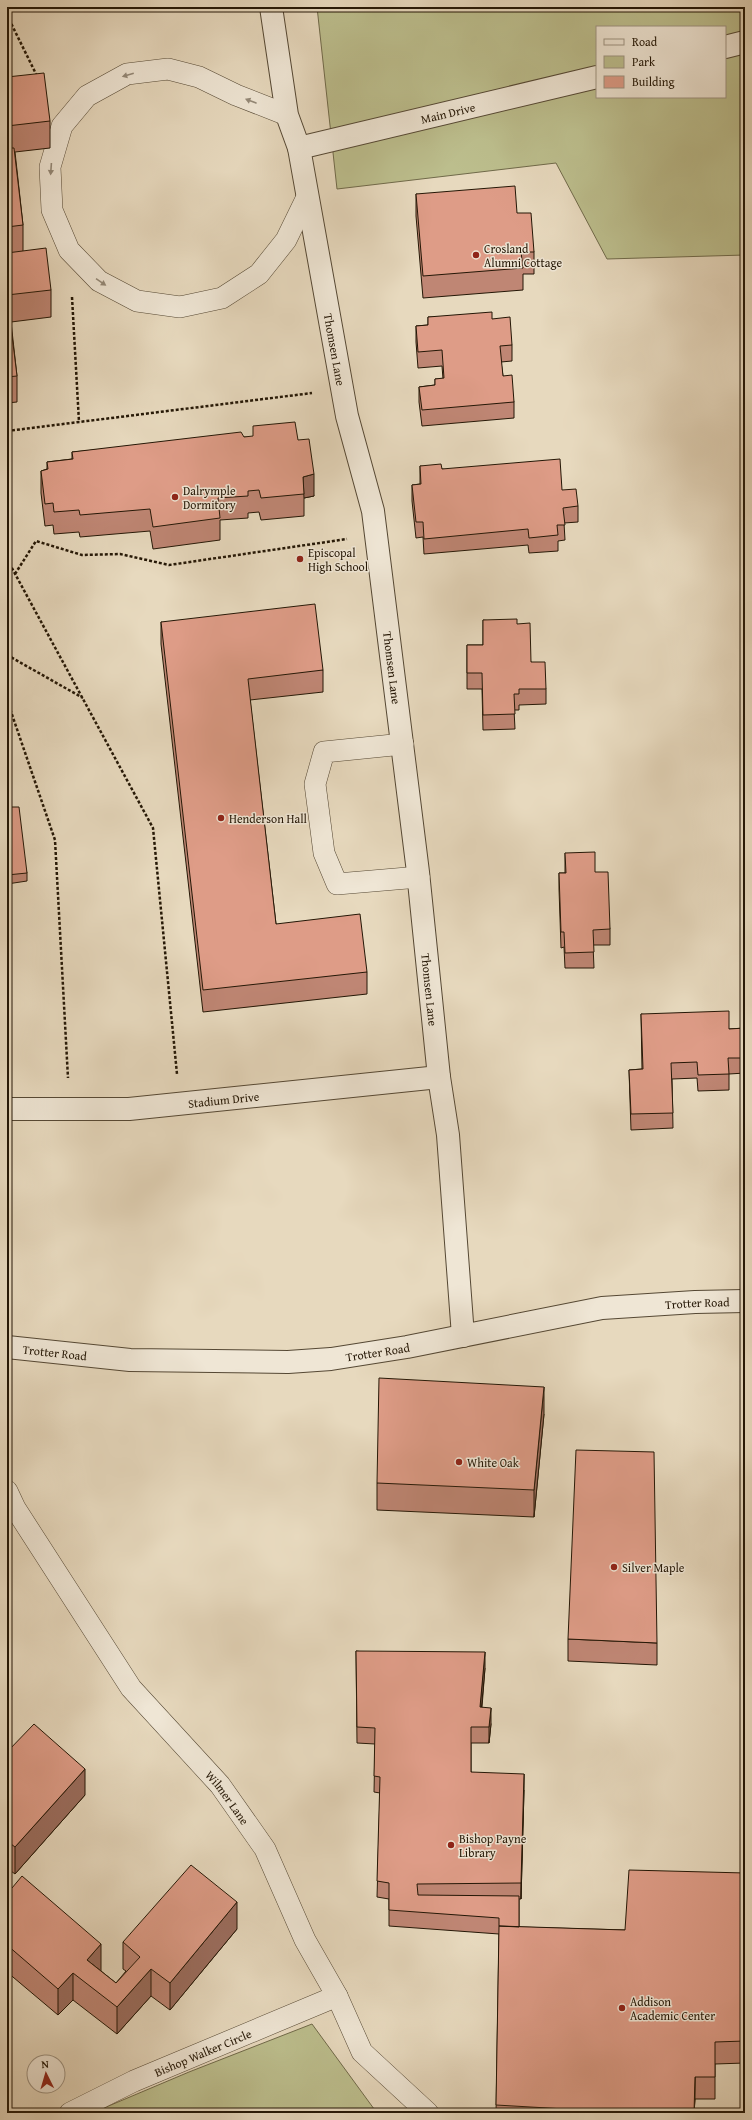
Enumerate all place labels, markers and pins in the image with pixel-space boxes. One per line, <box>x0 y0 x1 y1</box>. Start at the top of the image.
place label: Crosland Alumni Cottage <box>484 240 562 271</box>
marker: Crosland Alumni Cottage <box>471 250 481 260</box>
place label: Dalrymple Dormitory <box>183 482 236 513</box>
marker: Dalrymple Dormitory <box>170 492 180 502</box>
place label: Episcopal High School <box>308 544 369 575</box>
marker: Episcopal High School <box>295 554 305 564</box>
place label: Henderson Hall <box>229 810 308 827</box>
marker: Henderson Hall <box>216 813 226 823</box>
place label: White Oak <box>467 1454 520 1471</box>
marker: White Oak <box>454 1457 464 1467</box>
place label: Silver Maple <box>622 1559 685 1576</box>
marker: Silver Maple <box>609 1562 619 1572</box>
place label: Bishop Payne Library <box>459 1830 527 1861</box>
marker: Bishop Payne Library <box>446 1840 456 1850</box>
place label: Addison Academic Center <box>630 1993 715 2024</box>
marker: Addison Academic Center <box>617 2003 627 2013</box>

